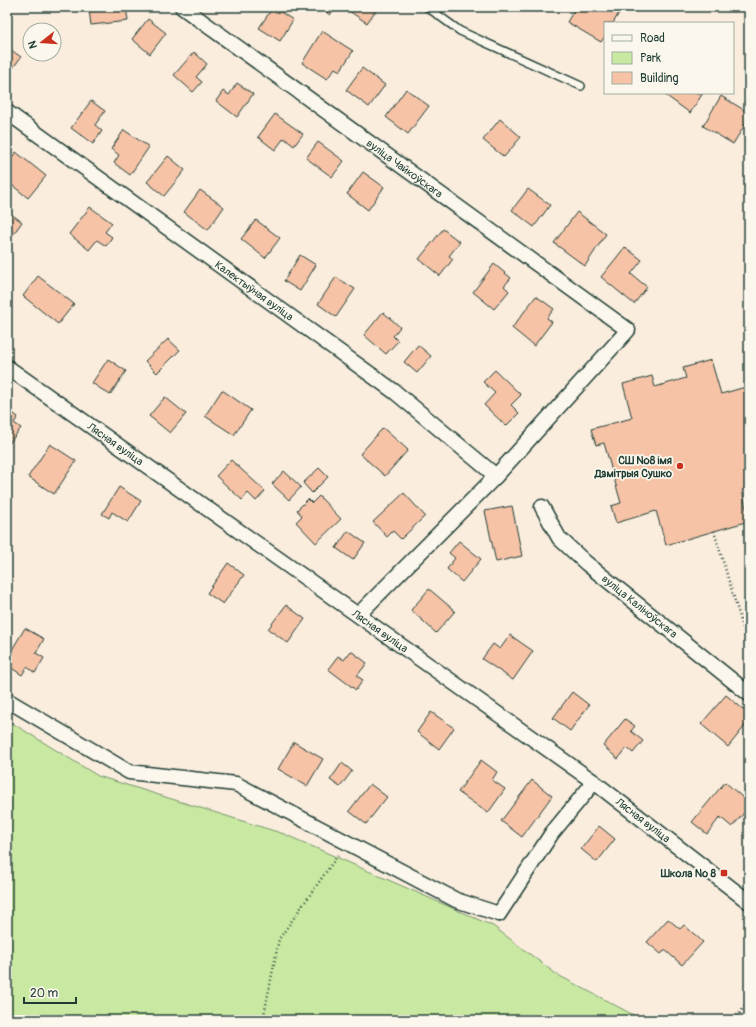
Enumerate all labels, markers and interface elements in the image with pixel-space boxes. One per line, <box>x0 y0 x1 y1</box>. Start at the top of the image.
north arrow <box>22 22 62 62</box>
legend <box>604 22 734 94</box>
text: Road <box>640 31 665 46</box>
text: N <box>25 39 40 50</box>
text: Park <box>640 51 661 66</box>
text: Building <box>640 71 679 86</box>
street label: вуліца Чайкоўскага <box>364 137 445 201</box>
street label: Калектыўная вуліца <box>212 258 296 324</box>
street label: Лясная вуліца <box>84 419 146 468</box>
place label: СШ №8 імя Дзмітрыя Сушко <box>594 454 672 480</box>
marker: СШ №8 імя Дзмітрыя Сушко <box>675 461 685 471</box>
street label: вуліца Каліноўскага <box>599 572 680 641</box>
street label: Лясная вуліца <box>349 606 410 655</box>
street label: Лясная вуліца <box>612 795 673 846</box>
place label: Школа № 8 <box>660 867 716 880</box>
marker: Школа № 8 <box>719 868 729 878</box>
scale bar <box>24 979 76 1005</box>
text: 20 m <box>30 986 59 1001</box>

